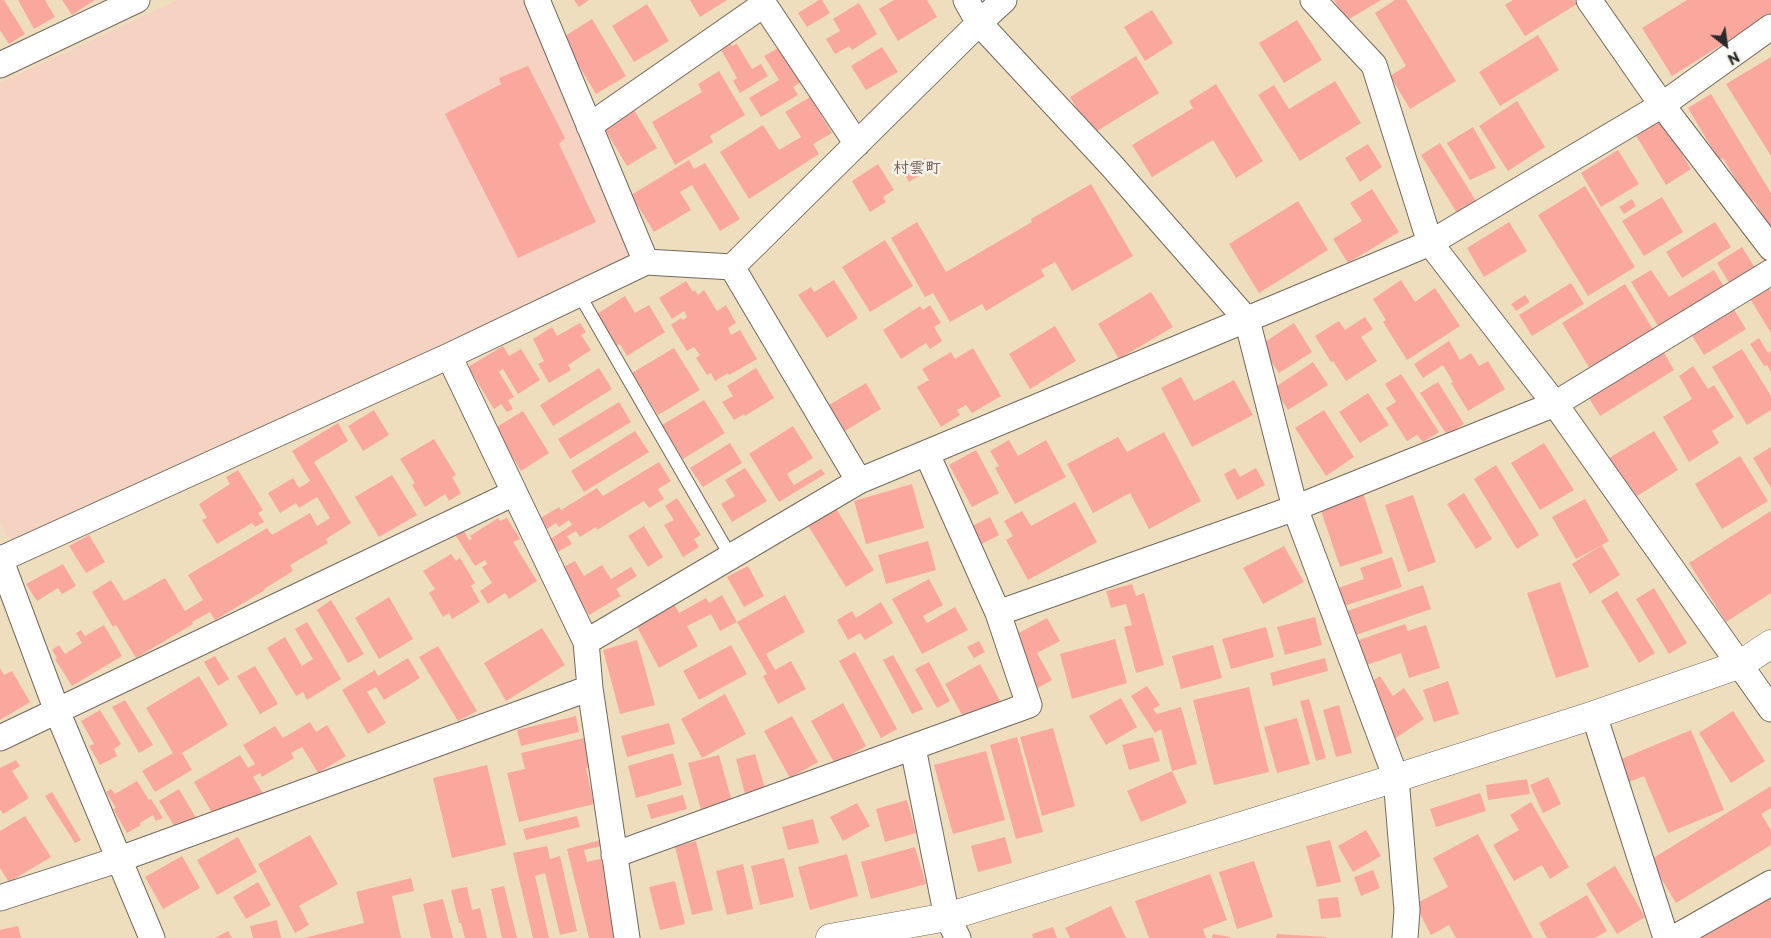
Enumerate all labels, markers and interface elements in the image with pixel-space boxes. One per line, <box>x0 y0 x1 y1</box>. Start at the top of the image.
north arrow <box>1701 20 1751 70</box>
text: N <box>1724 47 1744 70</box>
district label: 村雲町 <box>893 159 941 179</box>

